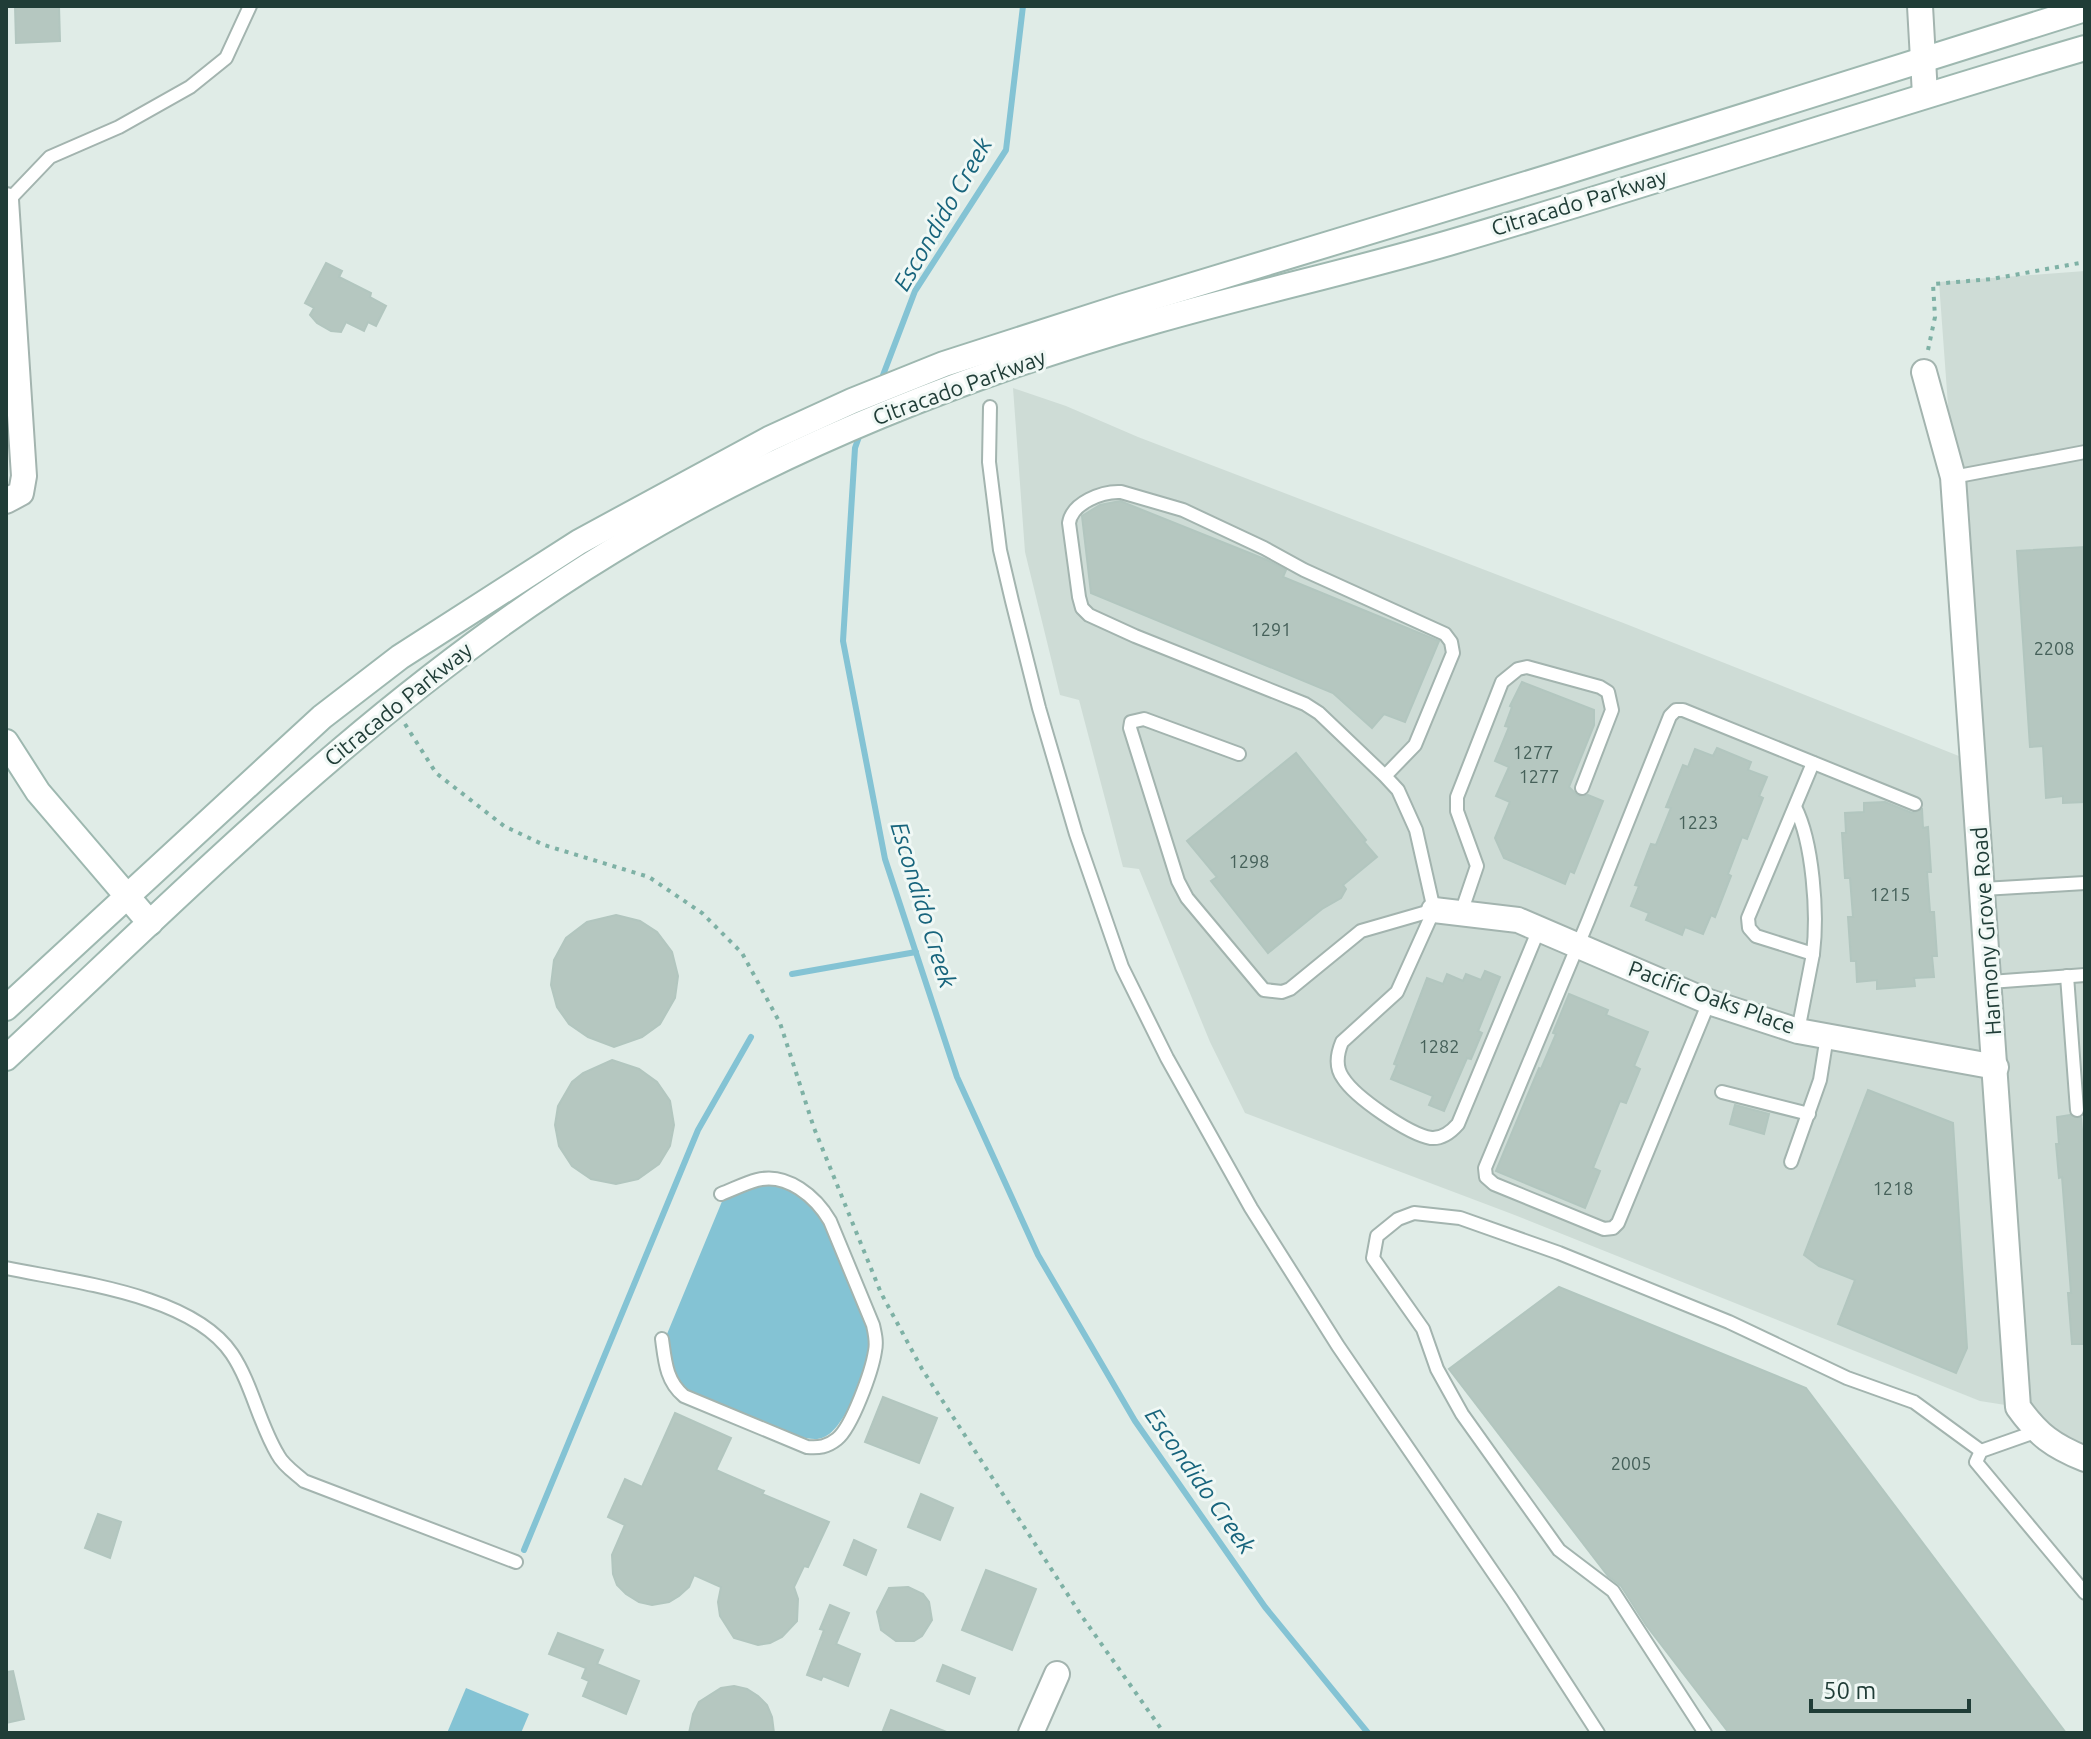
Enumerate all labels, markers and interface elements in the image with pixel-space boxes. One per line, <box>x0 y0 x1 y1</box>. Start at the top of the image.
water label: Escondido Creek <box>888 132 998 295</box>
street label: Citracado Parkway <box>1488 163 1670 240</box>
street label: Citracado Parkway <box>869 344 1049 429</box>
house number: 1291 <box>1251 619 1291 639</box>
street label: Citracado Parkway <box>319 636 477 771</box>
house number: 2208 <box>2034 638 2074 658</box>
house number: 1277 <box>1513 742 1553 762</box>
house number: 1277 <box>1519 766 1559 786</box>
house number: 1223 <box>1678 812 1718 832</box>
water label: Escondido Creek <box>885 818 962 992</box>
street label: Harmony Grove Road <box>1966 826 2005 1036</box>
house number: 1298 <box>1229 851 1269 871</box>
house number: 1215 <box>1870 884 1910 904</box>
street label: Pacific Oaks Place <box>1625 955 1799 1038</box>
house number: 1282 <box>1419 1036 1459 1056</box>
house number: 1218 <box>1873 1178 1913 1198</box>
water label: Escondido Creek <box>1140 1402 1261 1560</box>
house number: 2005 <box>1611 1453 1651 1473</box>
scale bar <box>1811 1663 1969 1713</box>
text: 50 m <box>1823 1677 1876 1704</box>

